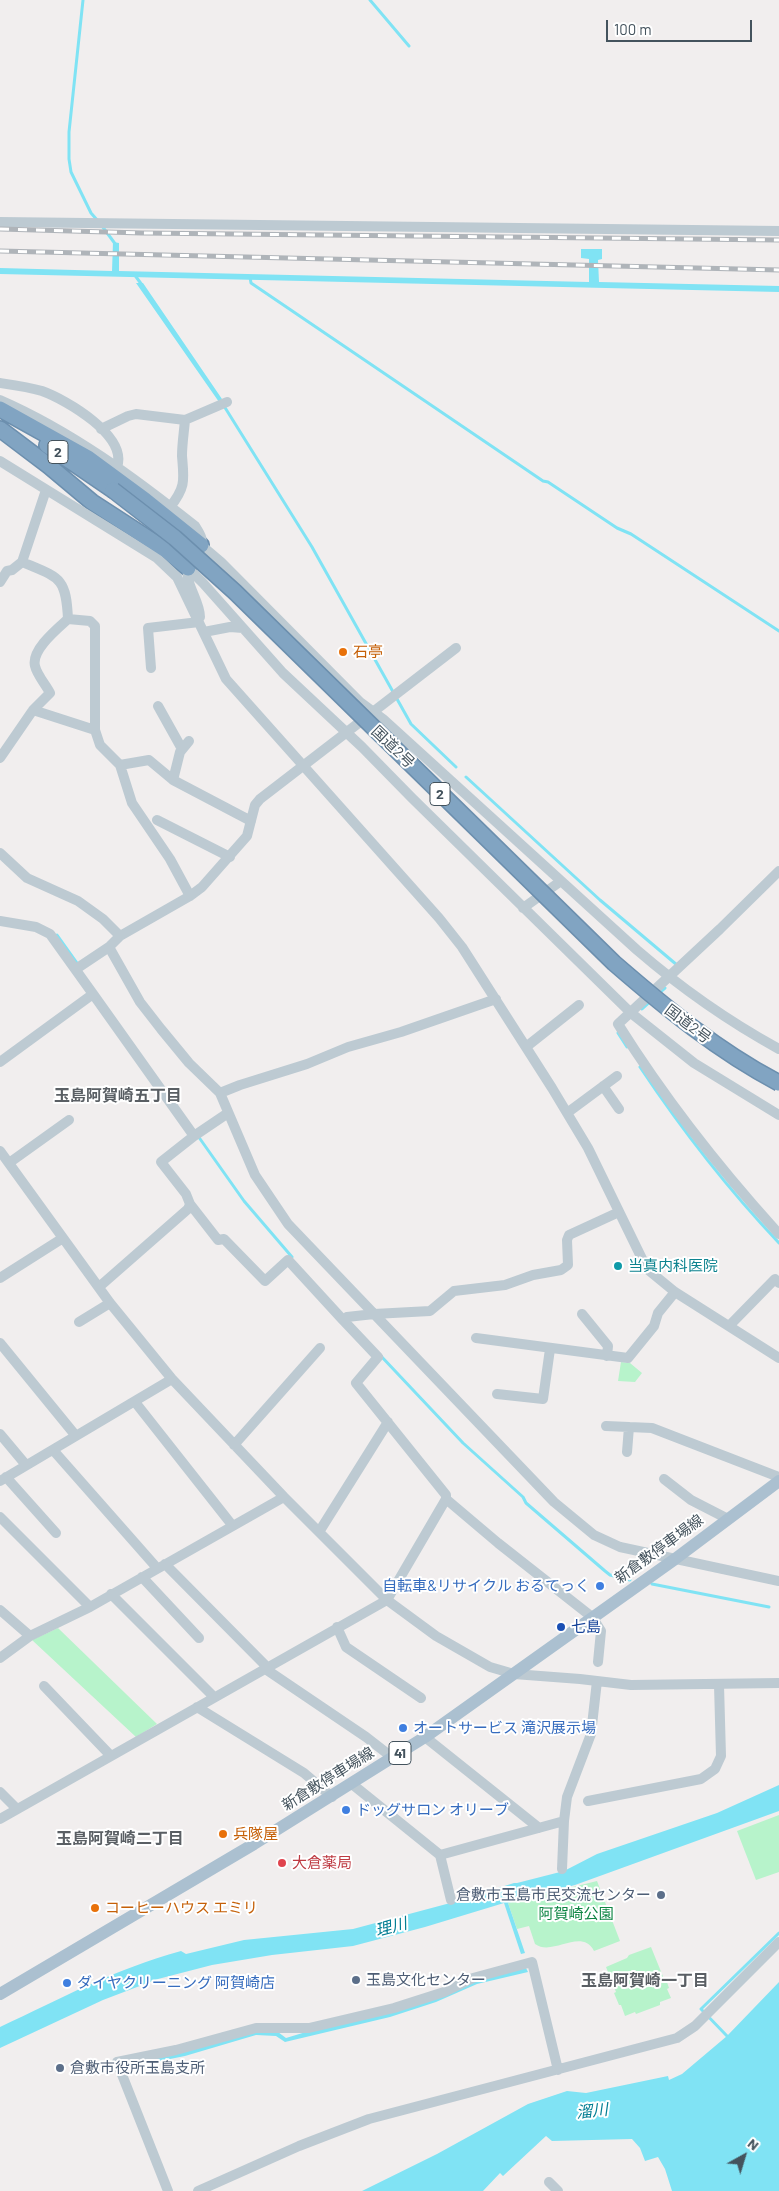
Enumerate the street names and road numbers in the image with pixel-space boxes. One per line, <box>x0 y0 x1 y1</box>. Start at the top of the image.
road number: 2 <box>48 441 68 464</box>
street label: 国道2号 <box>368 722 418 772</box>
road number: 2 <box>430 782 450 806</box>
street label: 国道2号 <box>661 1001 715 1047</box>
street label: 新倉敷停車場線 <box>611 1511 707 1587</box>
road number: 41 <box>389 1742 411 1765</box>
street label: 新倉敷停車場線 <box>279 1744 377 1814</box>

